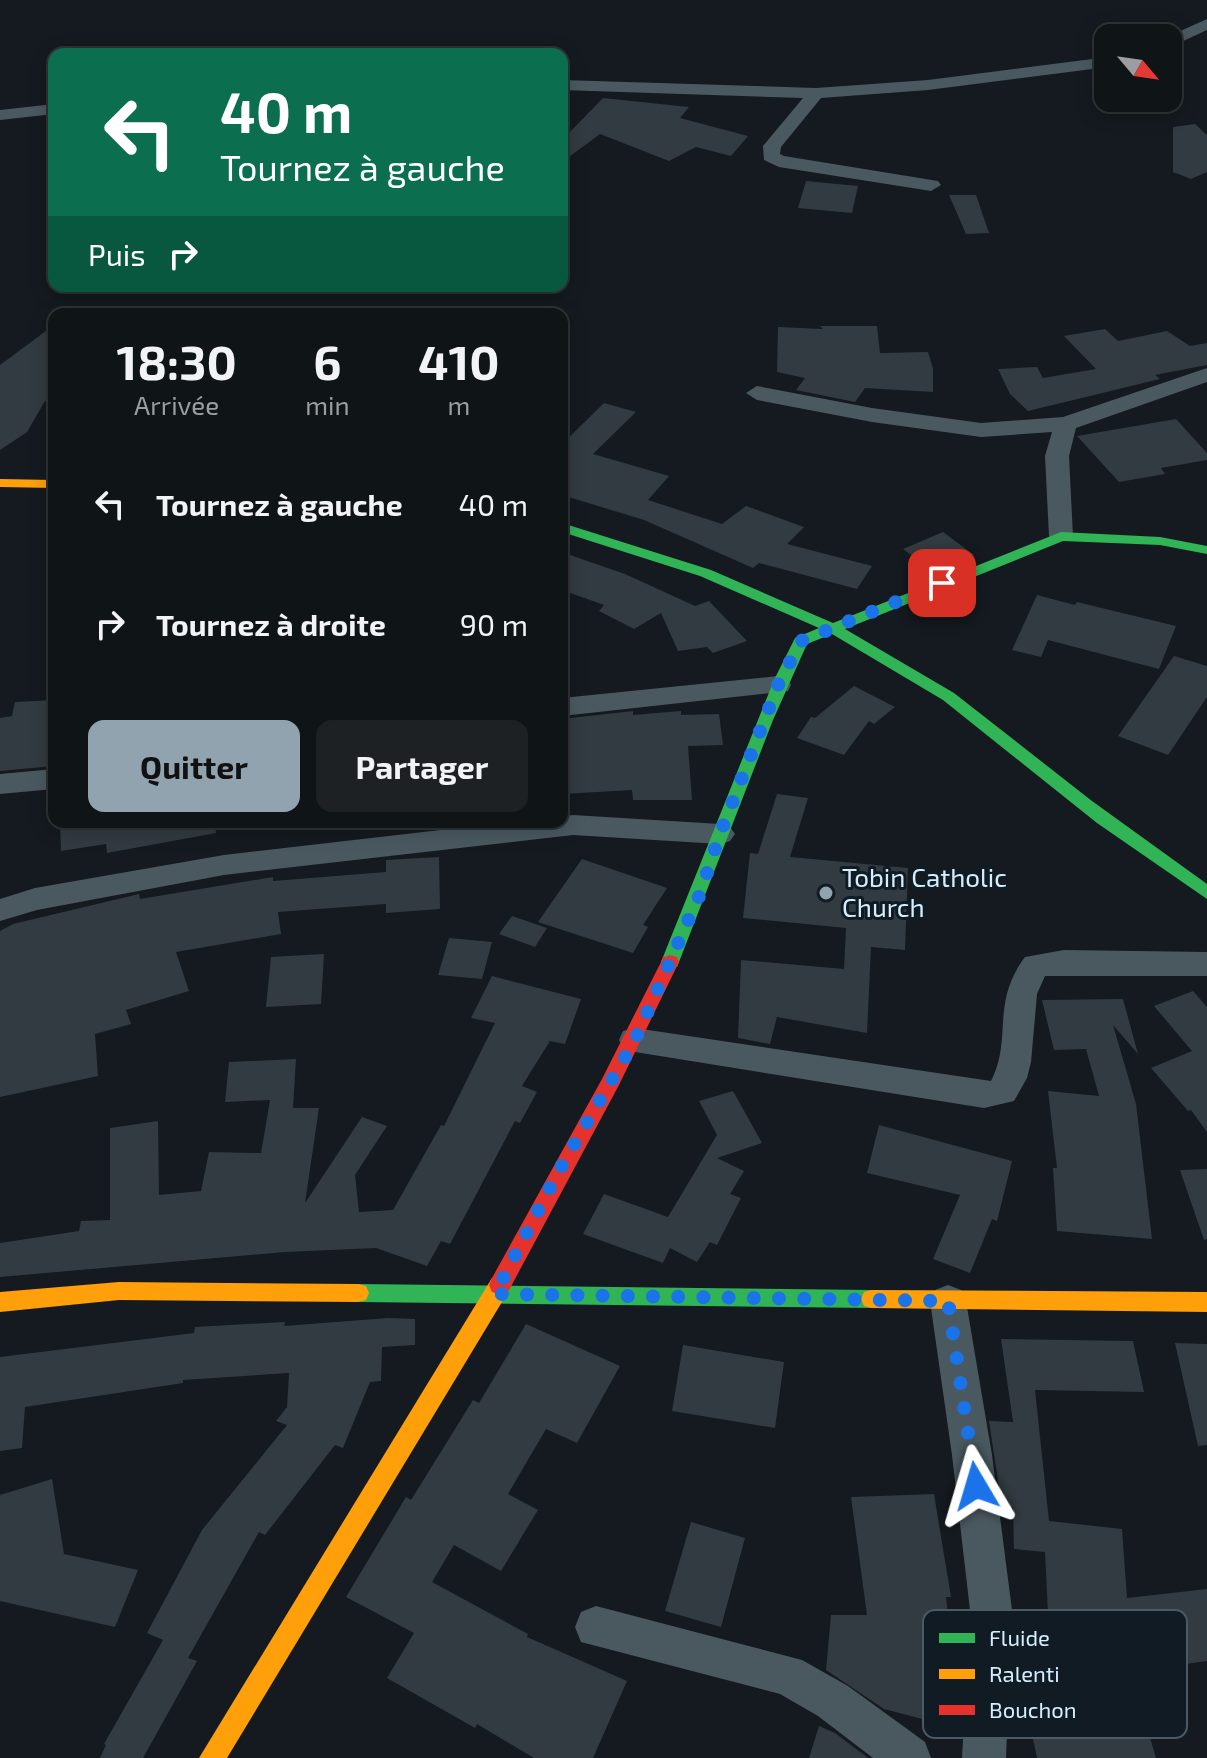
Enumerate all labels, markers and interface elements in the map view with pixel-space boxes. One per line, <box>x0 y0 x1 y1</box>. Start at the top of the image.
north arrow <box>1094 24 1182 112</box>
map controls <box>1094 24 1182 112</box>
text: 40 m <box>220 77 352 144</box>
icon: left <box>88 80 192 184</box>
text: Tournez à gauche <box>220 145 505 188</box>
icon: right <box>161 232 205 276</box>
text: Puis <box>88 236 145 272</box>
text: 18:30 <box>116 332 237 390</box>
text: 6 <box>313 332 342 390</box>
text: 410 <box>418 332 500 390</box>
text: Arrivée <box>134 389 219 420</box>
text: min <box>305 389 350 420</box>
text: m <box>447 389 470 420</box>
icon: left <box>88 482 132 526</box>
text: Tournez à gauche <box>156 486 403 522</box>
text: 40 m <box>458 486 528 522</box>
pin <box>908 549 976 617</box>
icon: arrive <box>920 561 964 605</box>
icon: right <box>88 602 132 646</box>
text: Tournez à droite <box>156 606 386 642</box>
text: 90 m <box>460 606 528 642</box>
button: Quitter <box>88 720 300 812</box>
button: Partager <box>316 720 528 812</box>
place label: Tobin Catholic Church <box>842 861 1007 922</box>
marker: Tobin Catholic Church <box>817 884 835 902</box>
position arrow <box>934 1444 1018 1528</box>
legend <box>923 1610 1187 1738</box>
text: Fluide <box>989 1624 1050 1650</box>
text: Ralenti <box>989 1660 1060 1686</box>
text: Bouchon <box>989 1696 1077 1722</box>

